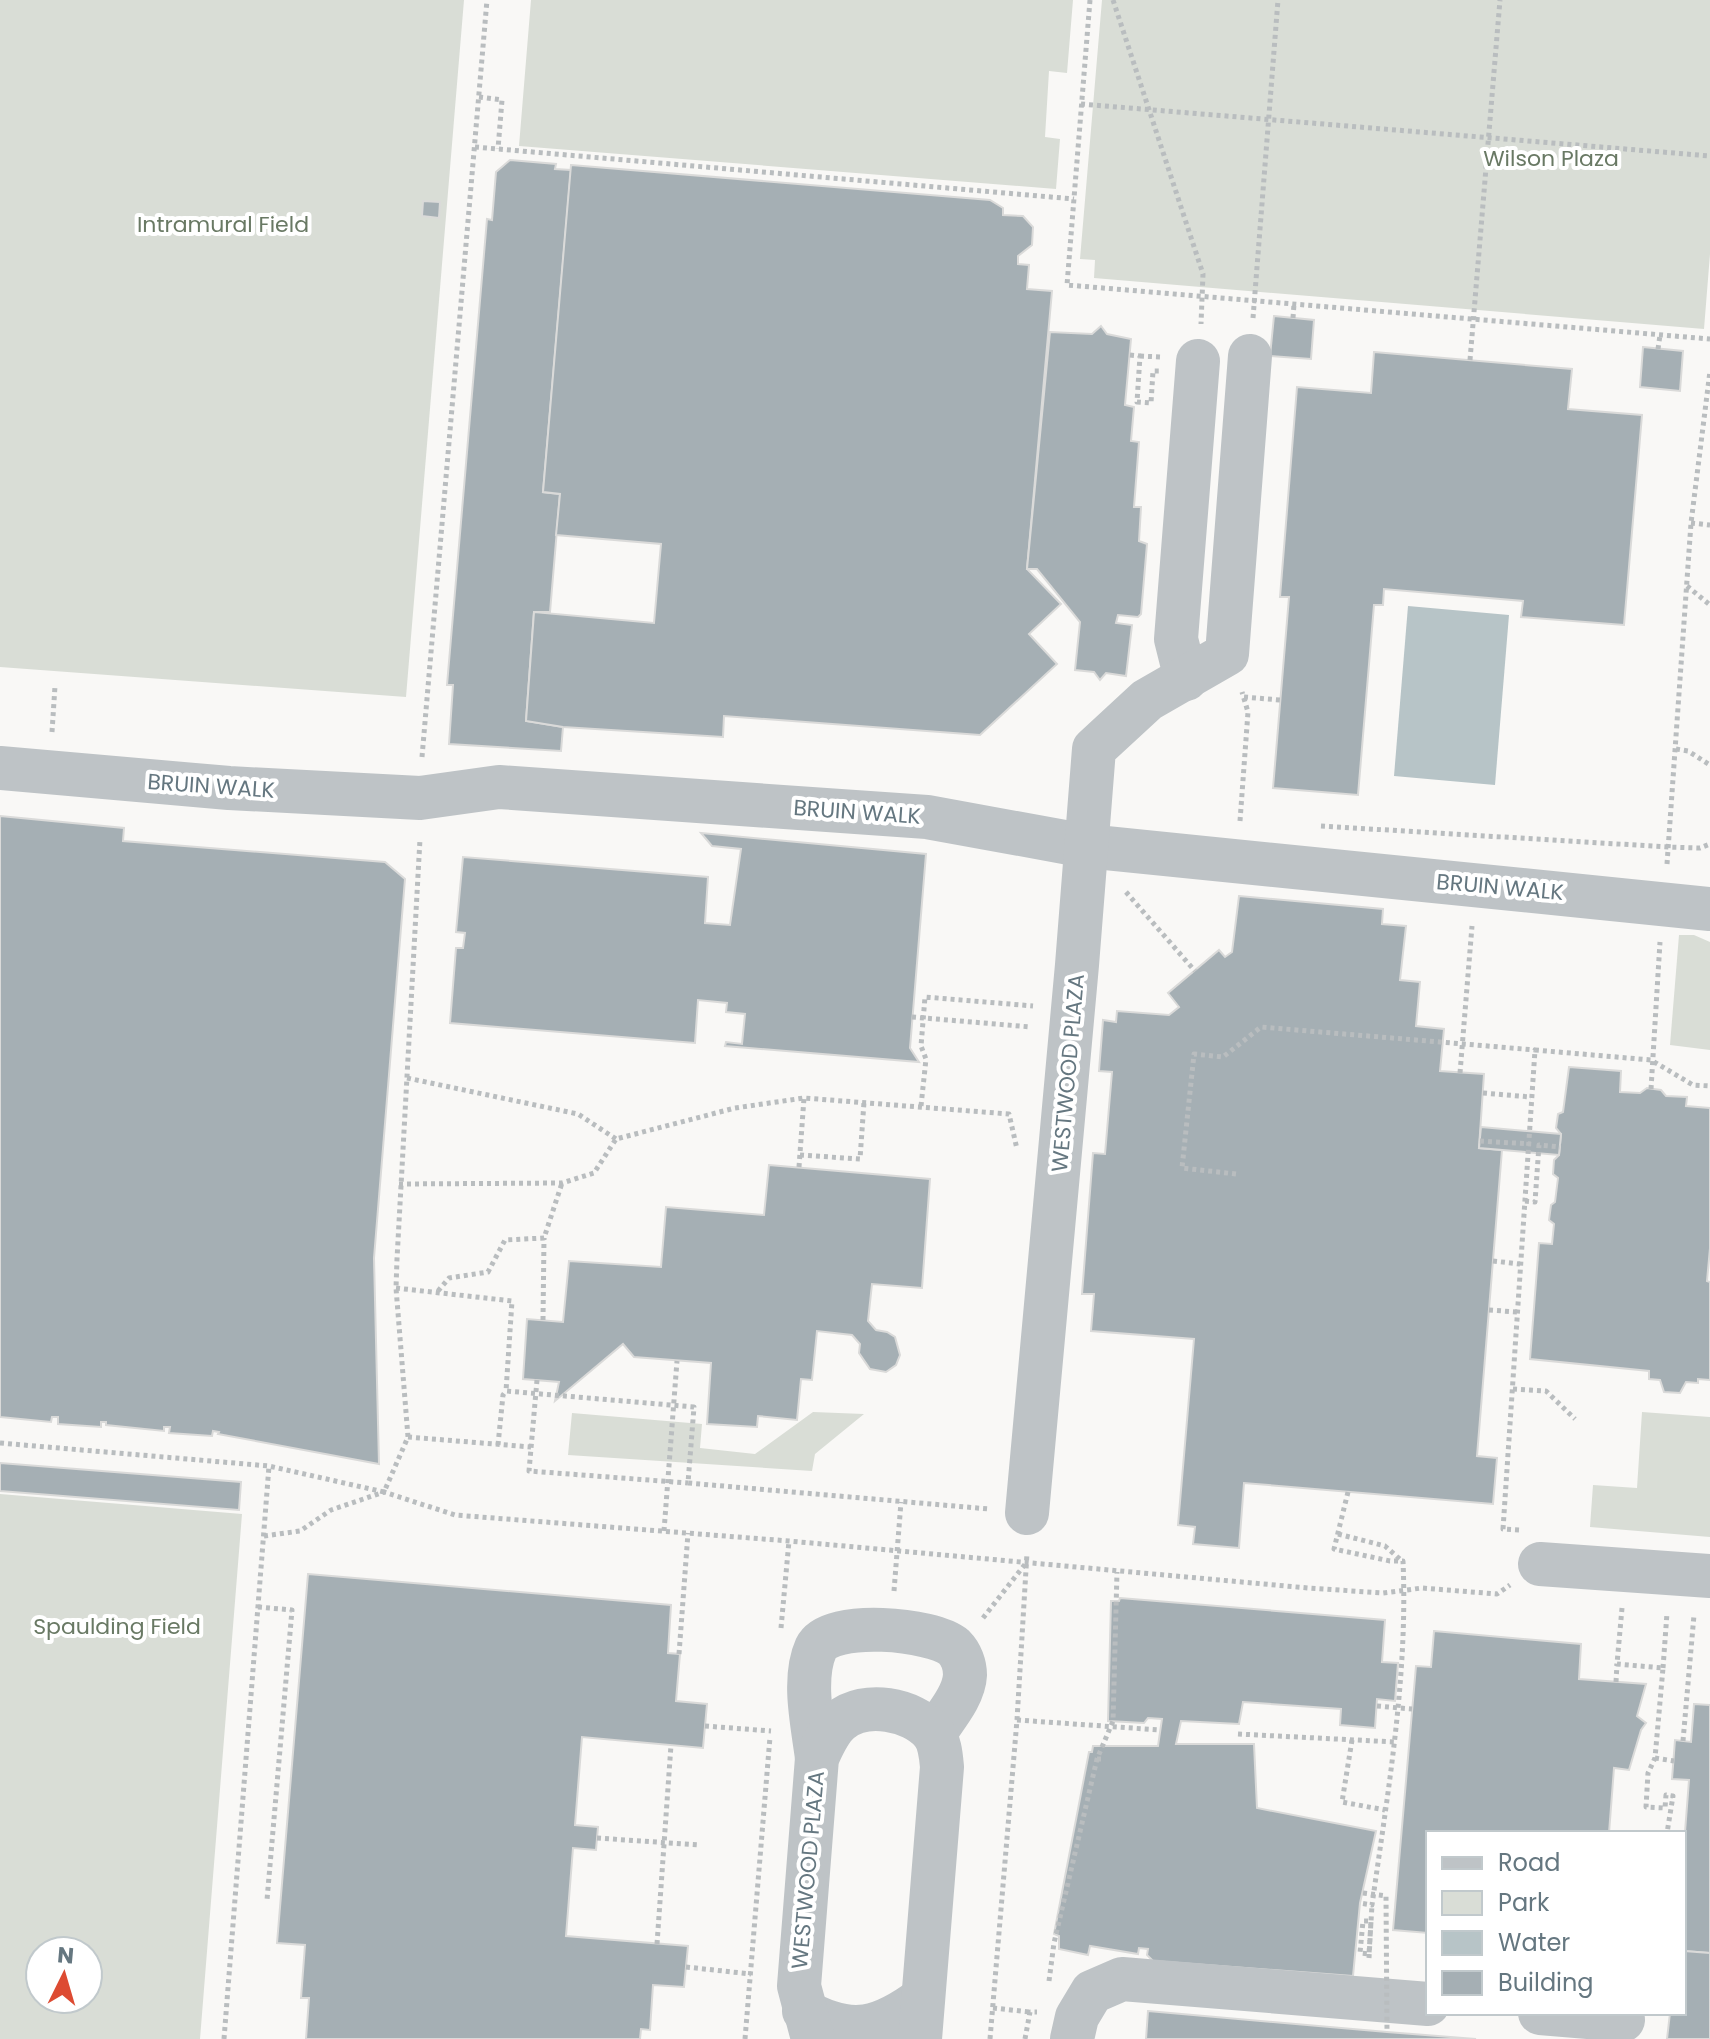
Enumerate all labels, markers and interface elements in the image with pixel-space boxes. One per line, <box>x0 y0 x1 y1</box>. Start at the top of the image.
park label: Wilson Plaza <box>1483 143 1619 174</box>
park label: Intramural Field <box>137 209 309 240</box>
street label: BRUIN WALK <box>146 766 276 806</box>
street label: BRUIN WALK <box>792 792 922 832</box>
street label: BRUIN WALK <box>1435 866 1565 908</box>
street label: WESTWOOD PLAZA <box>1044 972 1092 1173</box>
park label: Spaulding Field <box>33 1611 201 1642</box>
street label: WESTWOOD PLAZA <box>784 1769 832 1970</box>
legend <box>1426 1831 1686 2015</box>
text: Road <box>1498 1846 1560 1879</box>
text: Park <box>1498 1886 1550 1919</box>
text: Water <box>1498 1926 1570 1959</box>
north arrow <box>24 1935 104 2015</box>
text: N <box>56 1939 75 1972</box>
text: Building <box>1498 1966 1594 1999</box>

